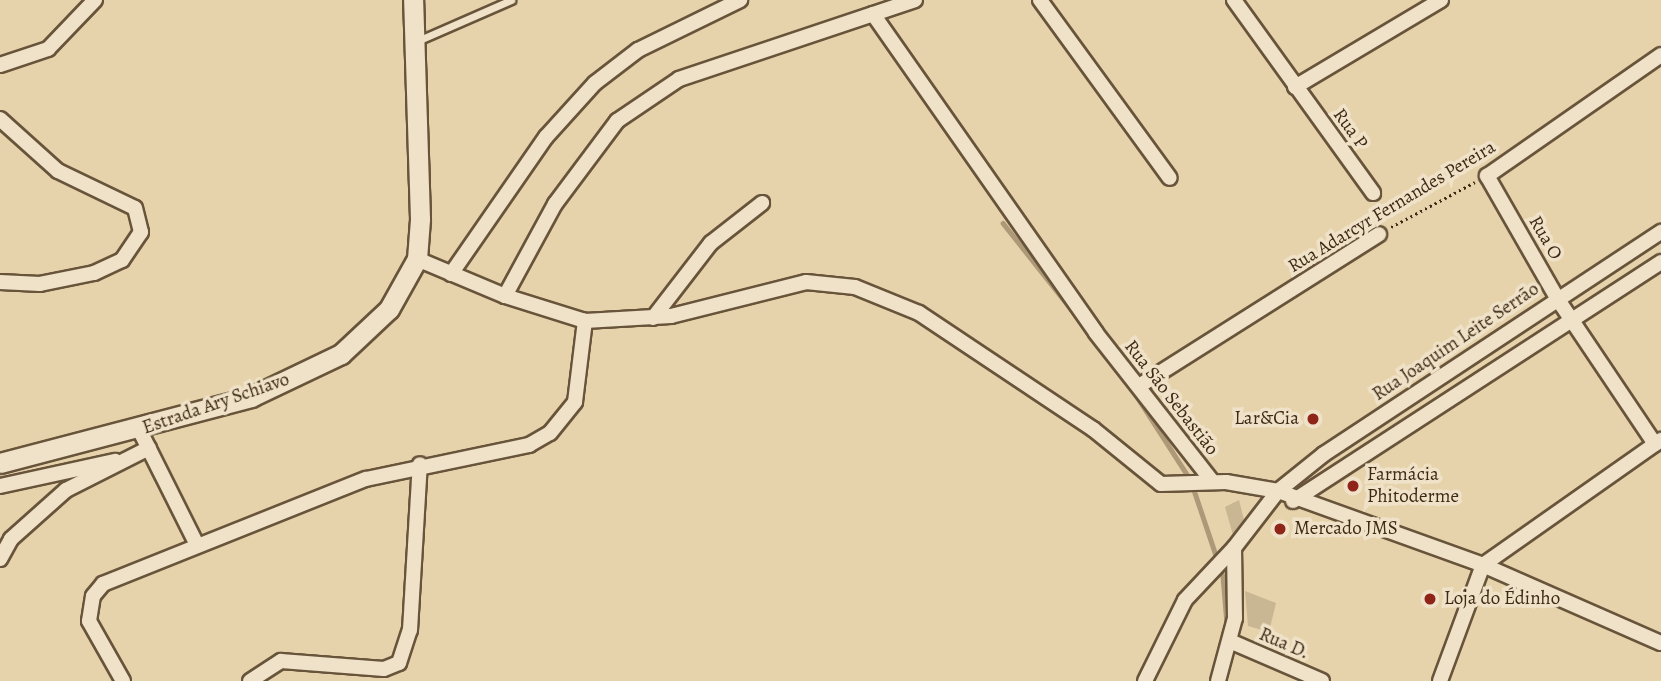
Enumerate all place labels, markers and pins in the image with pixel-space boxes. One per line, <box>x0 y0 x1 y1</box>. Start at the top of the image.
place label: Lar&Cia <box>1234 408 1299 430</box>
marker: Lar&Cia <box>1305 411 1321 427</box>
place label: Farmácia Phitoderme <box>1367 464 1459 508</box>
marker: Farmácia Phitoderme <box>1345 478 1361 494</box>
place label: Mercado JMS <box>1294 518 1398 540</box>
marker: Mercado JMS <box>1272 521 1288 537</box>
place label: Loja do Édinho <box>1444 588 1560 610</box>
marker: Loja do Édinho <box>1422 591 1438 607</box>

